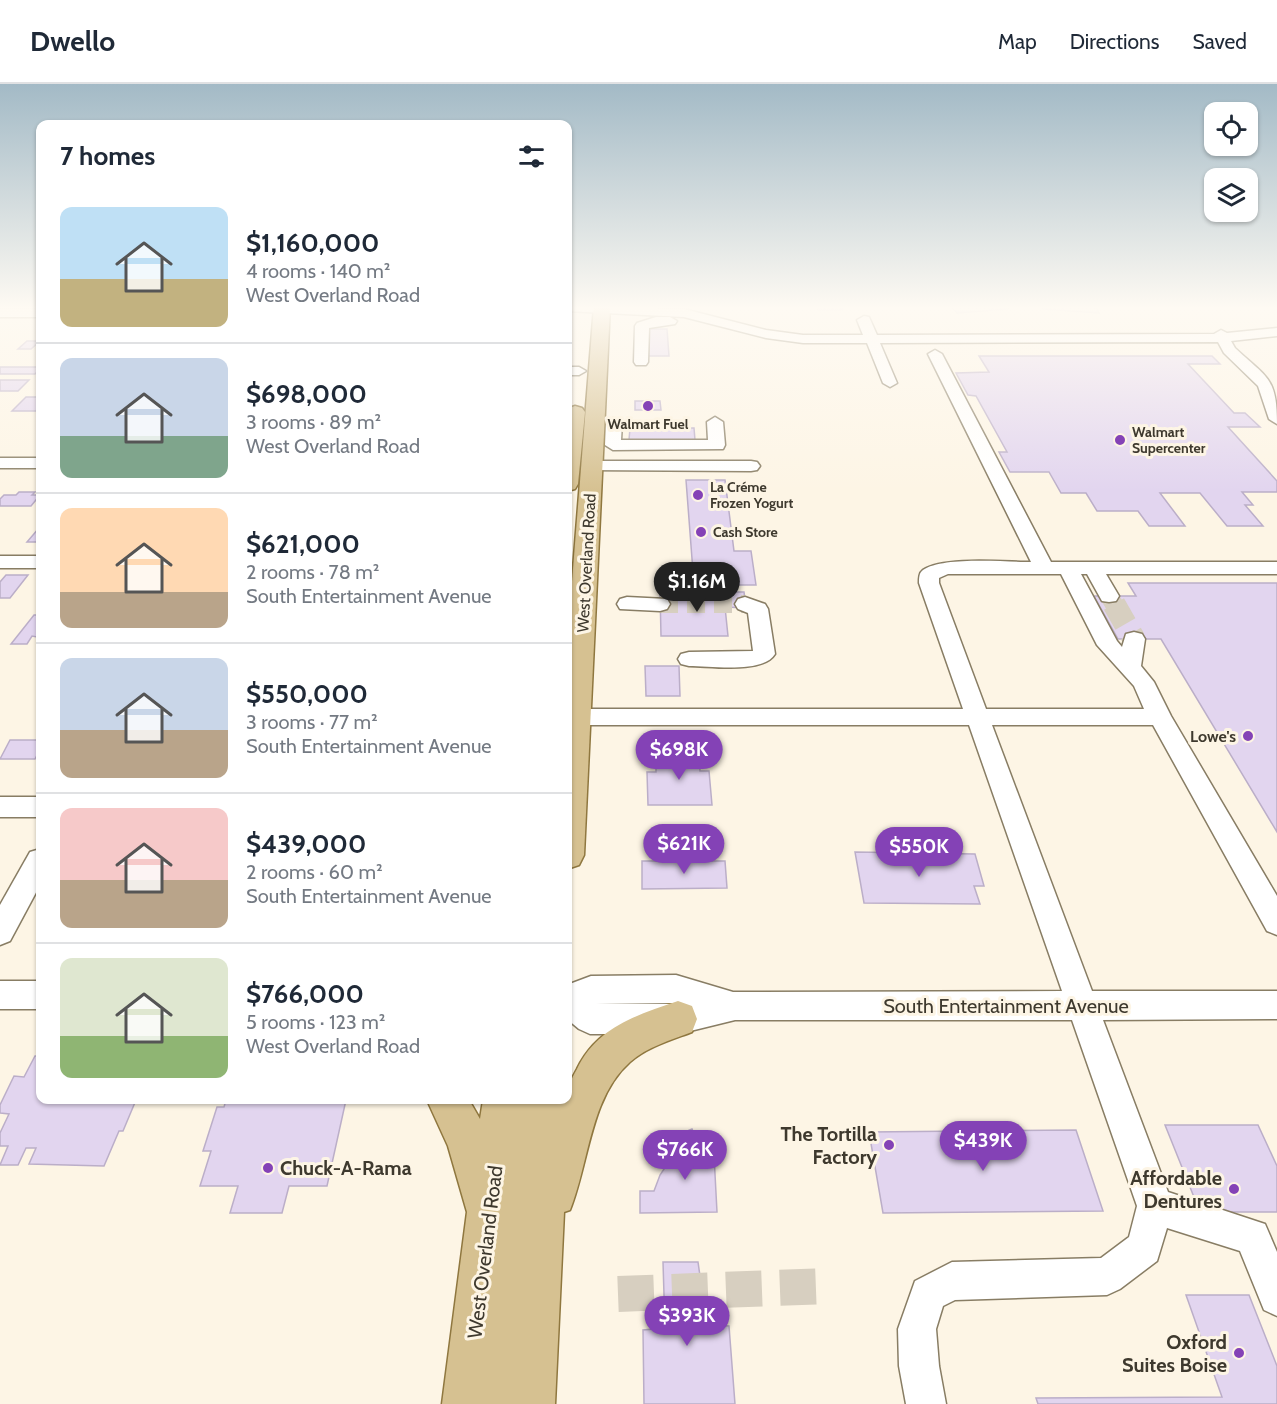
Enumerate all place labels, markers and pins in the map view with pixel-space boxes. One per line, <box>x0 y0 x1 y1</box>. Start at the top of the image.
marker: Walmart Fuel <box>641 399 655 413</box>
place label: Walmart Fuel <box>608 415 689 433</box>
place label: Walmart Supercenter <box>1132 423 1206 457</box>
marker: Walmart Supercenter <box>1113 433 1127 447</box>
place label: La Créme Frozen Yogurt <box>710 478 793 512</box>
marker: La Créme Frozen Yogurt <box>691 488 705 502</box>
place label: Cash Store <box>713 523 778 541</box>
marker: Cash Store <box>694 525 708 539</box>
pin: $1.16M <box>648 562 746 613</box>
place label: Lowe's <box>1190 727 1236 746</box>
marker: Lowe's <box>1241 729 1255 743</box>
pin: $698K <box>637 730 721 781</box>
pin: $621K <box>642 824 726 875</box>
pin: $550K <box>877 827 961 878</box>
pin: $439K <box>941 1121 1025 1172</box>
place label: The Tortilla Factory <box>780 1122 877 1169</box>
pin: $766K <box>643 1130 727 1181</box>
marker: The Tortilla Factory <box>882 1138 896 1152</box>
place label: Chuck-A-Rama <box>280 1156 412 1180</box>
marker: Chuck-A-Rama <box>261 1161 275 1175</box>
place label: Affordable Dentures <box>1130 1166 1222 1213</box>
marker: Affordable Dentures <box>1227 1182 1241 1196</box>
pin: $393K <box>645 1296 729 1347</box>
place label: Oxford Suites Boise <box>1122 1330 1227 1377</box>
marker: Oxford Suites Boise <box>1232 1346 1246 1360</box>

